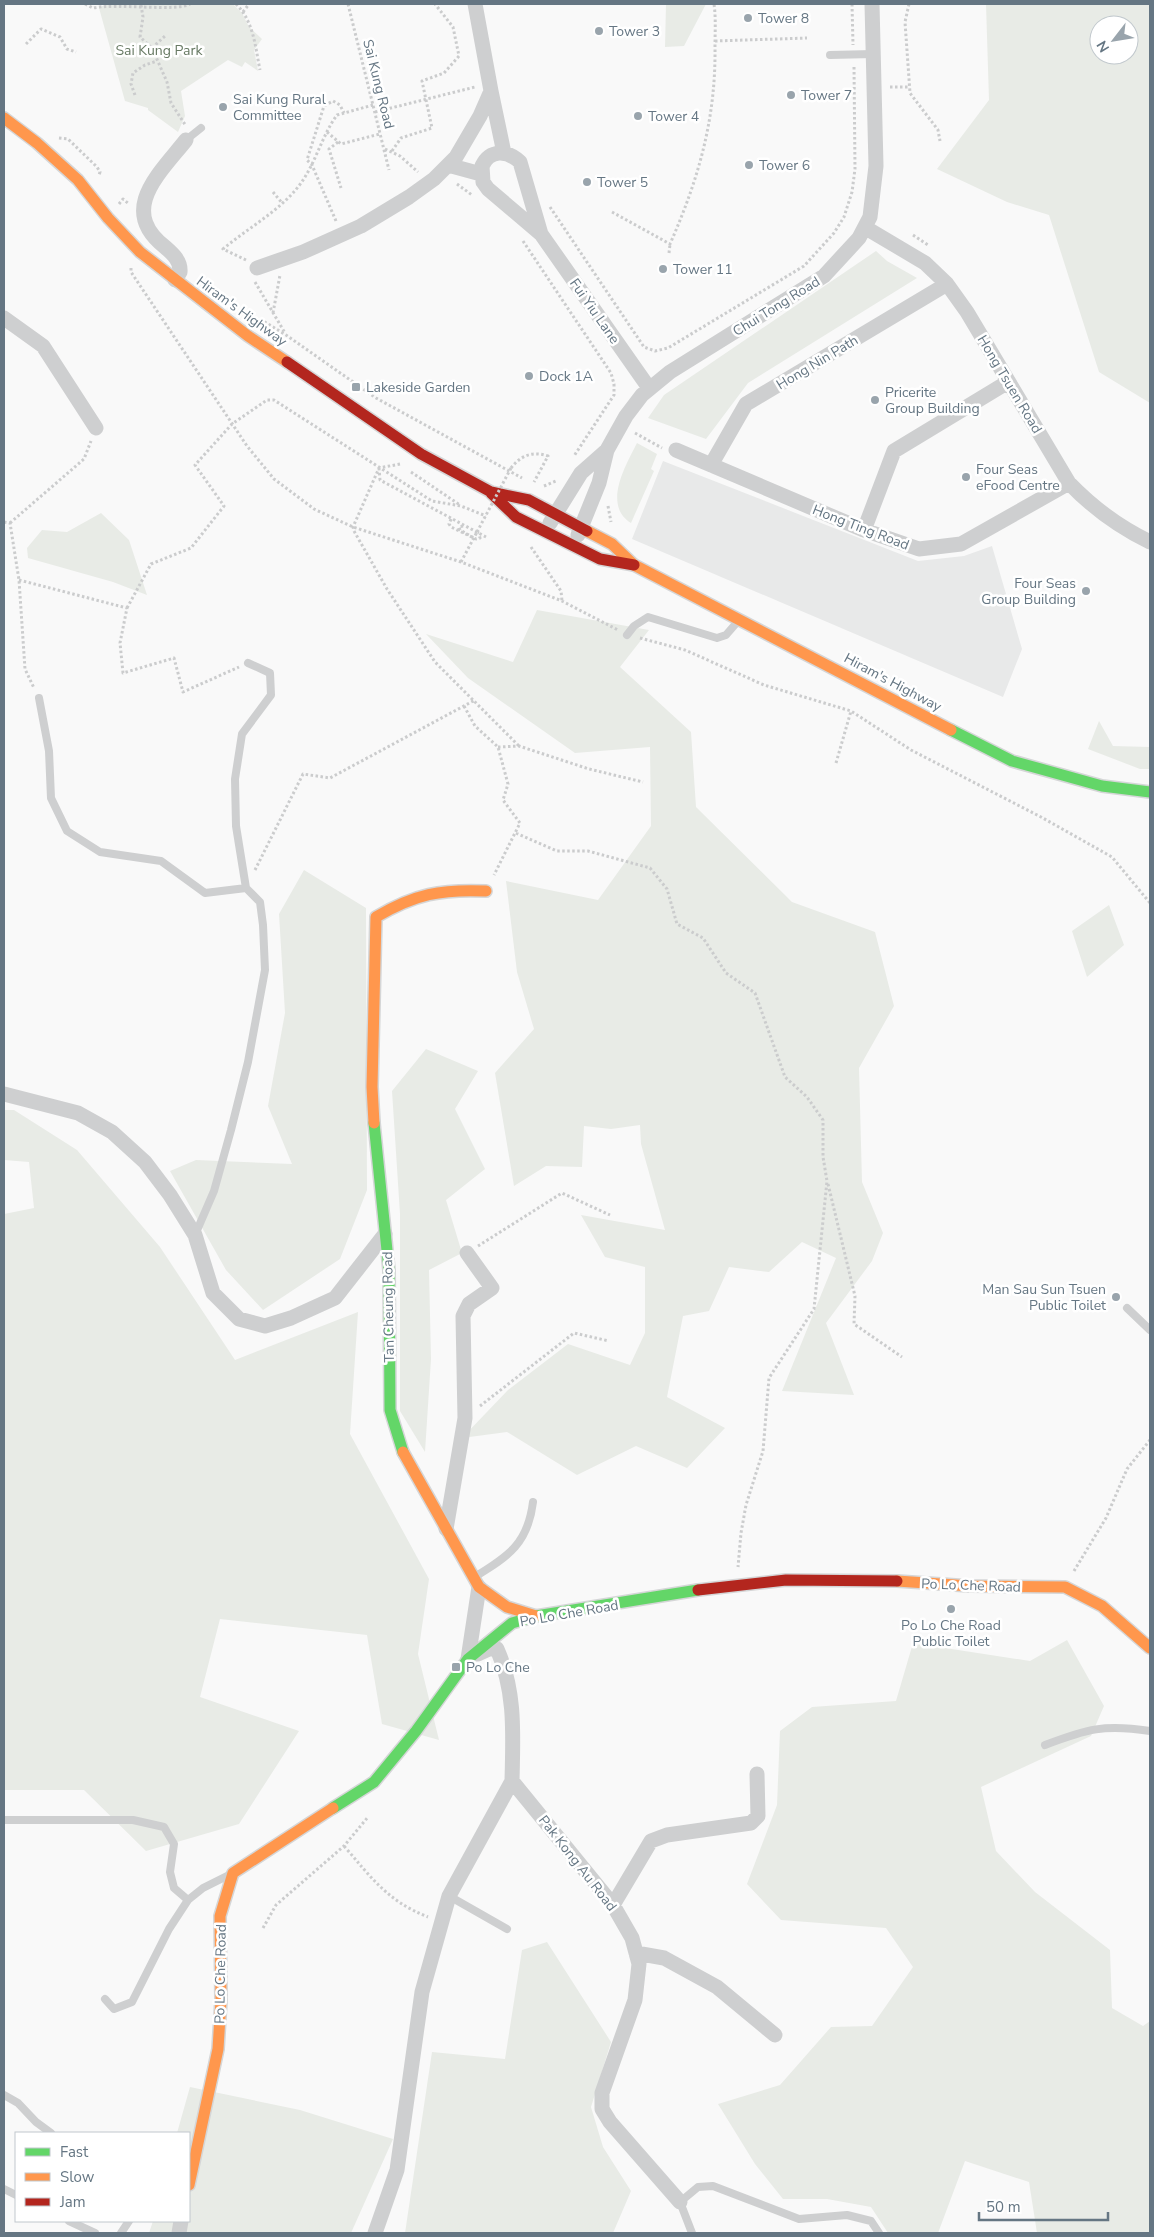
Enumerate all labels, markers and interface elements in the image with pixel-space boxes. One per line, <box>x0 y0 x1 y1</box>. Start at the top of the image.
place label: Tower 8 <box>758 9 809 28</box>
marker: Tower 8 <box>742 12 754 24</box>
north arrow <box>1089 15 1139 65</box>
place label: Tower 3 <box>609 22 660 41</box>
marker: Tower 3 <box>593 25 605 37</box>
street label: Sai Kung Road <box>358 37 399 131</box>
text: N <box>1092 37 1114 56</box>
park label: Sai Kung Park <box>115 41 204 60</box>
place label: Tower 7 <box>801 86 852 105</box>
marker: Tower 7 <box>785 89 797 101</box>
place label: Sai Kung Rural Committee <box>233 90 327 125</box>
marker: Sai Kung Rural Committee <box>217 101 229 113</box>
place label: Tower 4 <box>648 107 699 126</box>
marker: Tower 4 <box>632 110 644 122</box>
place label: Tower 6 <box>759 156 810 175</box>
marker: Tower 6 <box>743 159 755 171</box>
place label: Tower 5 <box>597 173 648 192</box>
marker: Tower 5 <box>581 176 593 188</box>
place label: Tower 11 <box>673 260 733 279</box>
marker: Tower 11 <box>657 263 669 275</box>
street label: Hiram's Highway <box>192 272 292 351</box>
street label: Chui Tong Road <box>729 272 824 341</box>
street label: Fui Yiu Lane <box>565 275 624 348</box>
street label: Hong Nin Path <box>773 331 862 394</box>
street label: Hong Tsuen Road <box>973 331 1046 437</box>
place label: Dock 1A <box>539 367 593 386</box>
marker: Dock 1A <box>523 370 535 382</box>
place label: Lakeside Garden <box>366 378 471 397</box>
marker: Lakeside Garden <box>350 381 362 393</box>
place label: Pricerite Group Building <box>885 383 980 418</box>
marker: Pricerite Group Building <box>869 394 881 406</box>
place label: Four Seas eFood Centre <box>976 460 1060 495</box>
marker: Four Seas eFood Centre <box>960 471 972 483</box>
street label: Hong Ting Road <box>810 500 912 555</box>
place label: Four Seas Group Building <box>981 574 1076 609</box>
marker: Four Seas Group Building <box>1080 585 1092 597</box>
street label: Hiram's Highway <box>841 649 946 717</box>
street label: Tan Cheung Road <box>378 1251 399 1363</box>
place label: Man Sau Sun Tsuen Public Toilet <box>982 1280 1106 1315</box>
marker: Man Sau Sun Tsuen Public Toilet <box>1110 1291 1122 1303</box>
street label: Po Lo Che Road <box>921 1574 1021 1597</box>
street label: Po Lo Che Road <box>518 1595 620 1632</box>
marker: Po Lo Che Road Public Toilet <box>945 1603 957 1615</box>
place label: Po Lo Che Road Public Toilet <box>901 1616 1001 1651</box>
place label: Po Lo Che <box>466 1658 530 1677</box>
marker: Po Lo Che <box>450 1661 462 1673</box>
street label: Pak Kong Au Road <box>534 1811 621 1915</box>
street label: Po Lo Che Road <box>210 1924 231 2024</box>
legend <box>15 2132 190 2222</box>
text: Fast <box>60 2142 89 2162</box>
text: Slow <box>60 2167 95 2187</box>
scale bar <box>979 2190 1108 2222</box>
text: Jam <box>59 2192 86 2212</box>
text: 50 m <box>986 2197 1021 2217</box>

